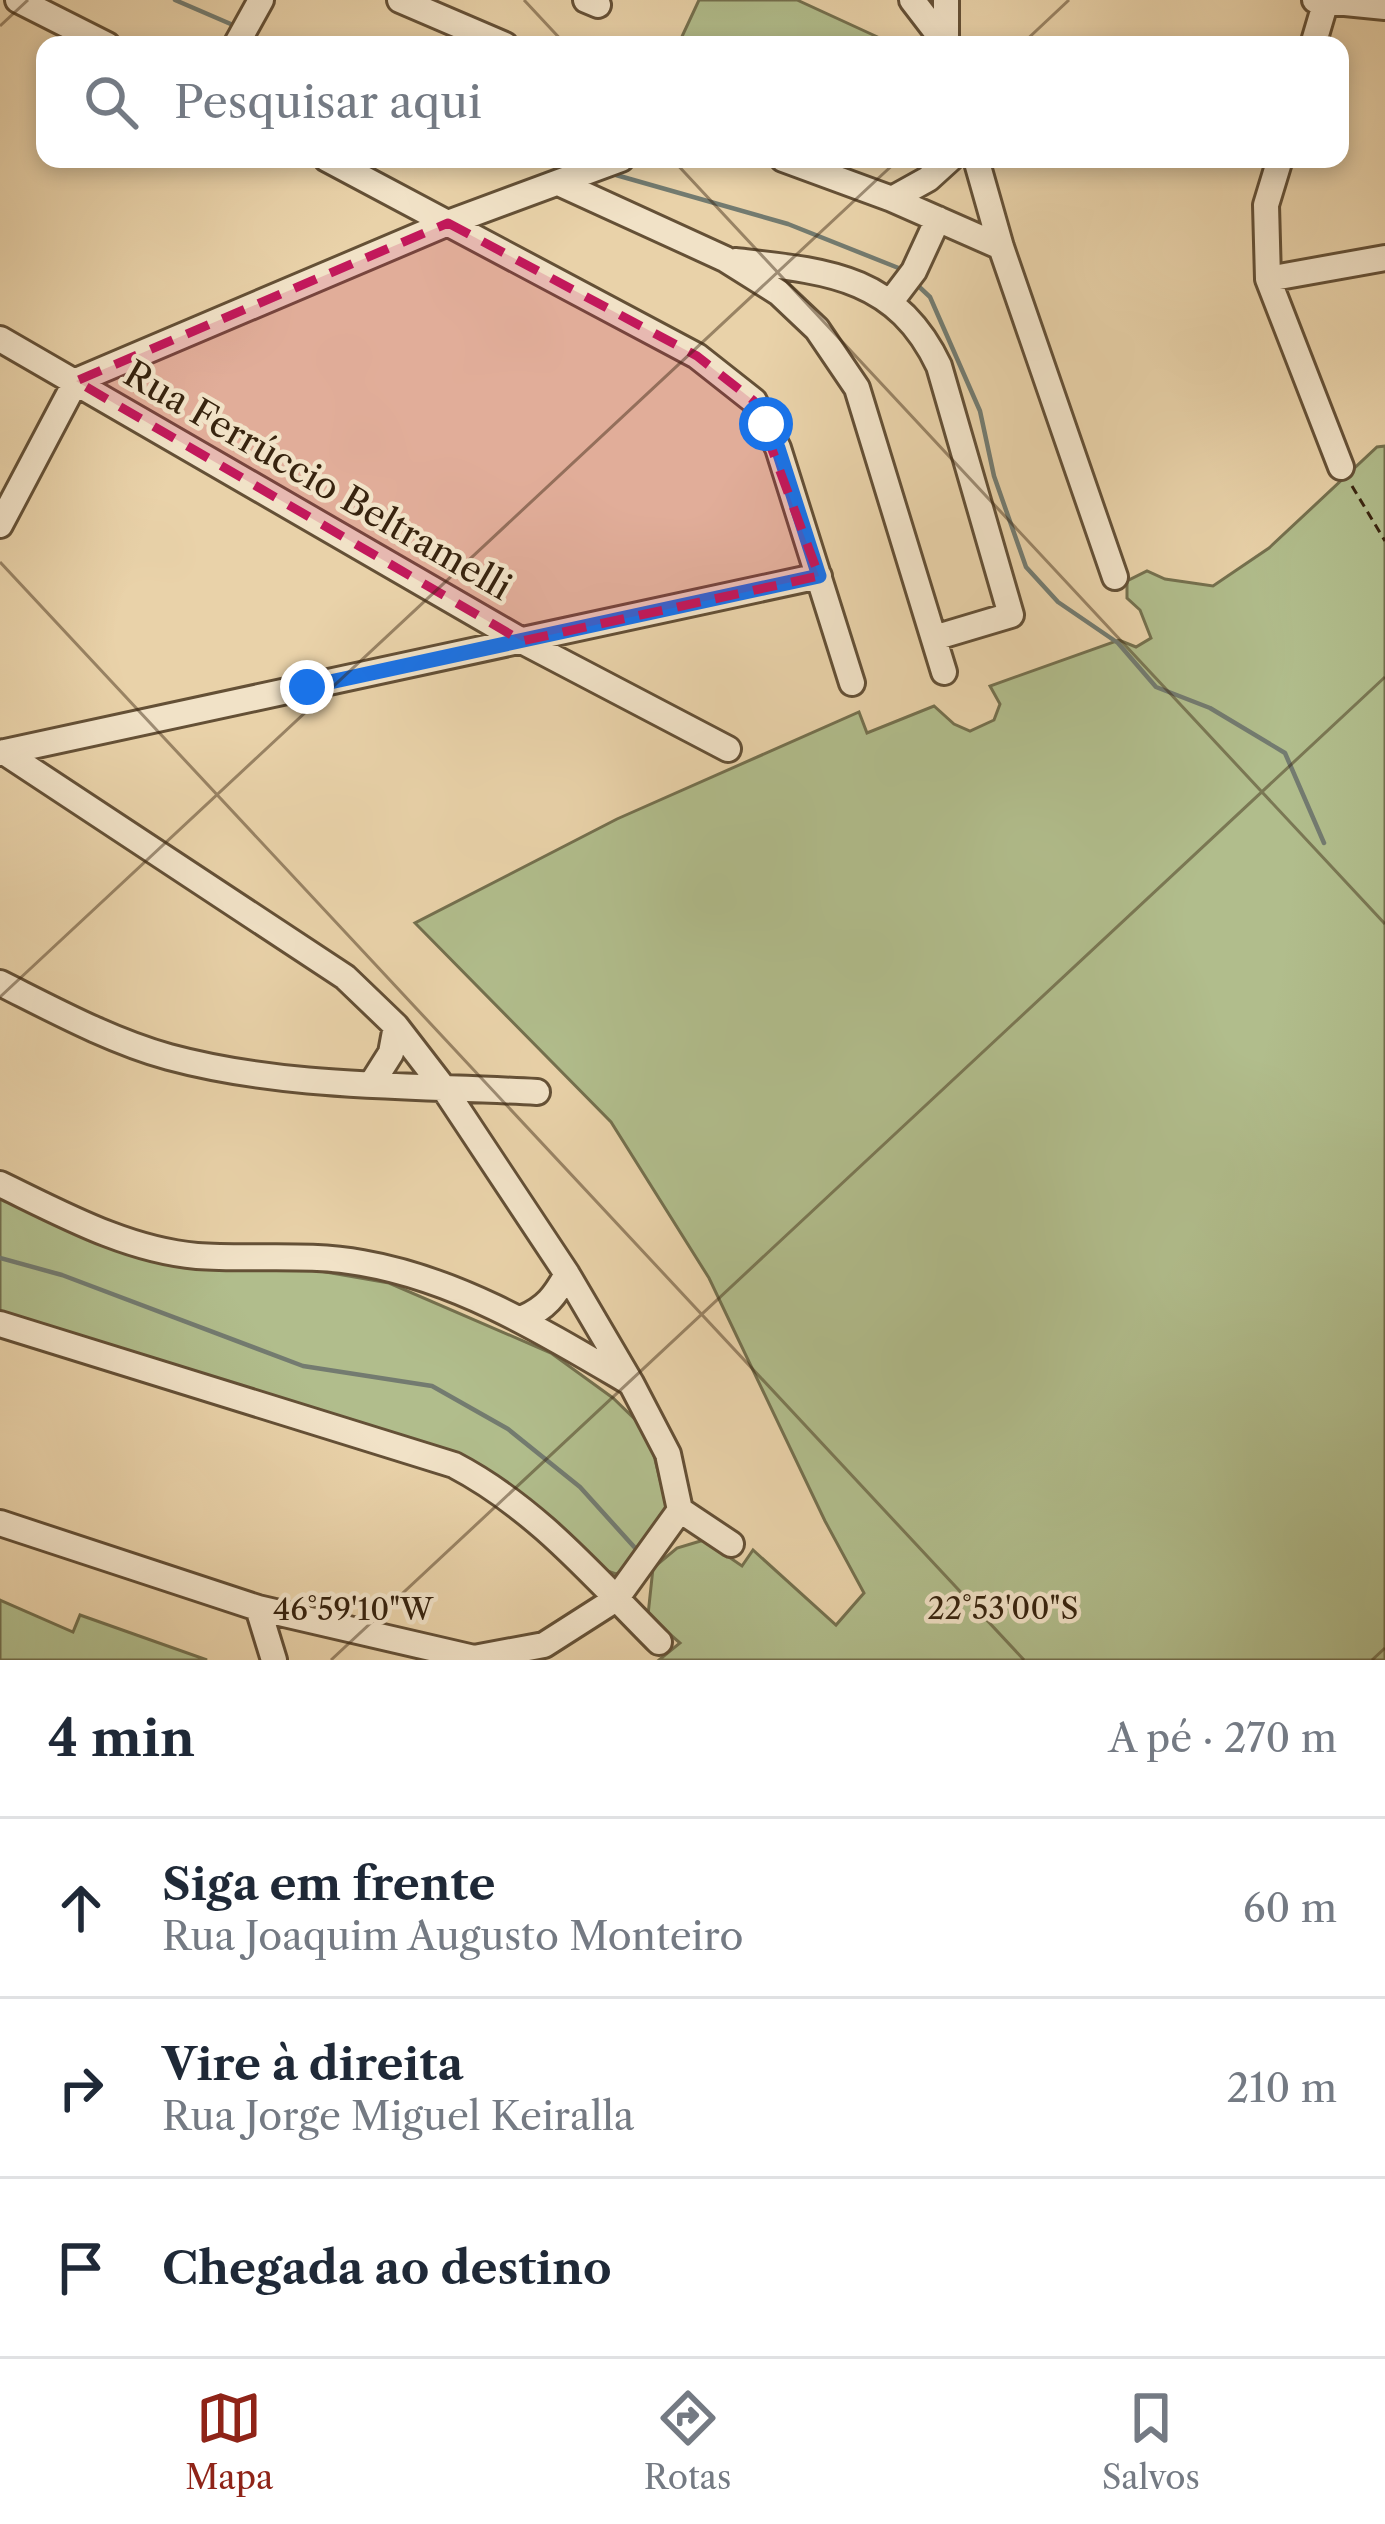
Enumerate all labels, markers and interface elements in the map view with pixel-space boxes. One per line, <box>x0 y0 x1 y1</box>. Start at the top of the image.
search box <box>36 36 1349 168</box>
icon: search <box>78 69 144 135</box>
text: Pesquisar aqui <box>174 74 482 130</box>
street label: Rua Ferrúccio Beltramelli <box>117 351 519 609</box>
route start <box>739 397 793 451</box>
route end <box>280 660 334 714</box>
text: 22°53'00"S <box>928 1590 1078 1627</box>
text: 46°59'10"W <box>273 1591 434 1628</box>
text: 4 min <box>48 1707 195 1769</box>
text: A pé · 270 m <box>1108 1714 1337 1762</box>
text: Siga em frente <box>162 1856 495 1912</box>
icon: ahead <box>48 1875 114 1941</box>
text: 60 m <box>1243 1884 1337 1932</box>
text: Rua Joaquim Augusto Monteiro <box>162 1912 743 1960</box>
text: Vire à direita <box>162 2036 463 2092</box>
icon: right <box>48 2055 114 2121</box>
text: 210 m <box>1227 2064 1337 2112</box>
text: Rua Jorge Miguel Keiralla <box>162 2092 634 2140</box>
icon: arrive <box>48 2235 114 2301</box>
text: Chegada ao destino <box>162 2240 612 2296</box>
tab: Mapa <box>185 2385 273 2498</box>
tab: Rotas <box>644 2385 731 2498</box>
tab: Salvos <box>1102 2385 1200 2498</box>

